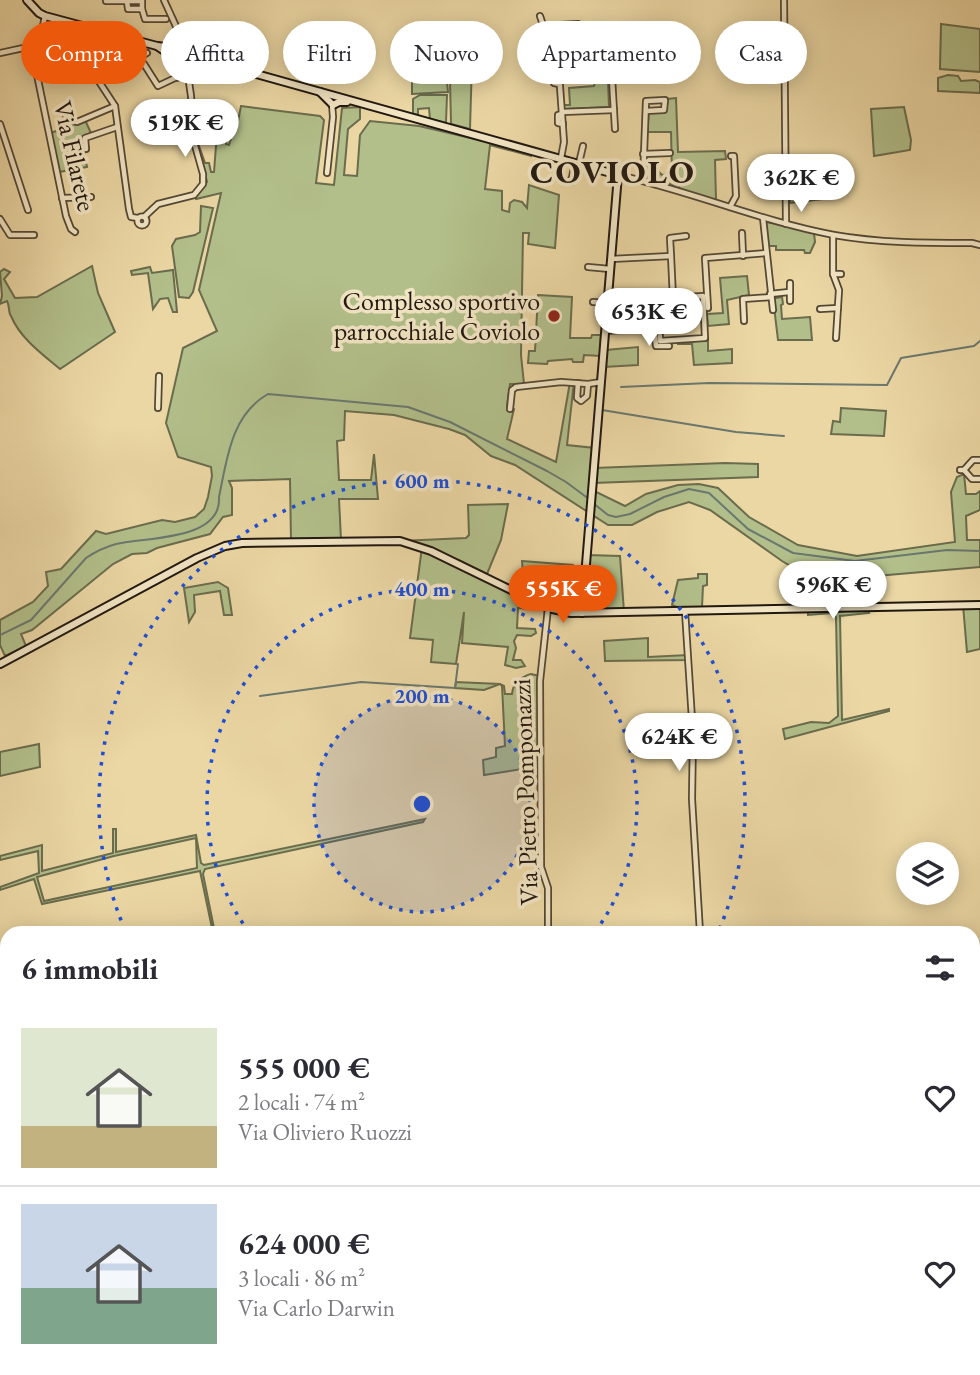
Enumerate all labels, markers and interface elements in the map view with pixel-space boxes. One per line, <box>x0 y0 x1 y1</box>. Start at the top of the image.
chip: Compra <box>21 21 147 84</box>
chip: Affitta <box>161 21 269 84</box>
chip: Filtri <box>283 21 376 84</box>
chip: Nuovo <box>390 21 503 84</box>
chip: Appartamento <box>517 21 701 84</box>
chip: Casa <box>715 21 807 84</box>
street label: Via Filarete <box>46 97 104 215</box>
pin: 519K € <box>128 100 242 159</box>
text: 519K € <box>147 107 223 137</box>
district label: COVIOLO <box>530 150 696 193</box>
pin: 362K € <box>744 154 858 214</box>
text: 362K € <box>763 162 839 192</box>
place label: Complesso sportivo parrocchiale Coviolo <box>334 284 540 348</box>
pin: 653K € <box>592 288 706 348</box>
text: 653K € <box>611 296 687 326</box>
marker: Complesso sportivo parrocchiale Coviolo <box>546 308 562 324</box>
text: 600 m <box>394 467 450 494</box>
pin: 596K € <box>776 562 890 621</box>
pin: 555K € <box>506 566 620 625</box>
text: 596K € <box>795 569 871 599</box>
text: 555K € <box>525 573 601 603</box>
text: 400 m <box>394 575 450 602</box>
street label: Via Pietro Pomponazzi <box>504 678 546 906</box>
text: 200 m <box>394 682 450 709</box>
pin: 624K € <box>622 714 736 773</box>
text: 624K € <box>641 721 717 751</box>
centre of rings <box>410 792 434 816</box>
map controls <box>896 842 959 905</box>
button: layers <box>896 842 959 905</box>
text: 6 immobili <box>21 949 158 988</box>
icon: filters <box>921 949 959 987</box>
text: 555 000 € <box>238 1048 370 1087</box>
icon: home <box>77 1056 161 1140</box>
icon: heart <box>921 1079 959 1117</box>
text: 2 locali · 74 m² <box>238 1087 365 1117</box>
text: Via Oliviero Ruozzi <box>238 1117 412 1147</box>
text: 624 000 € <box>238 1224 370 1263</box>
icon: home <box>77 1232 161 1316</box>
icon: heart <box>921 1255 959 1293</box>
text: 3 locali · 86 m² <box>238 1263 365 1293</box>
text: Via Carlo Darwin <box>238 1293 395 1323</box>

